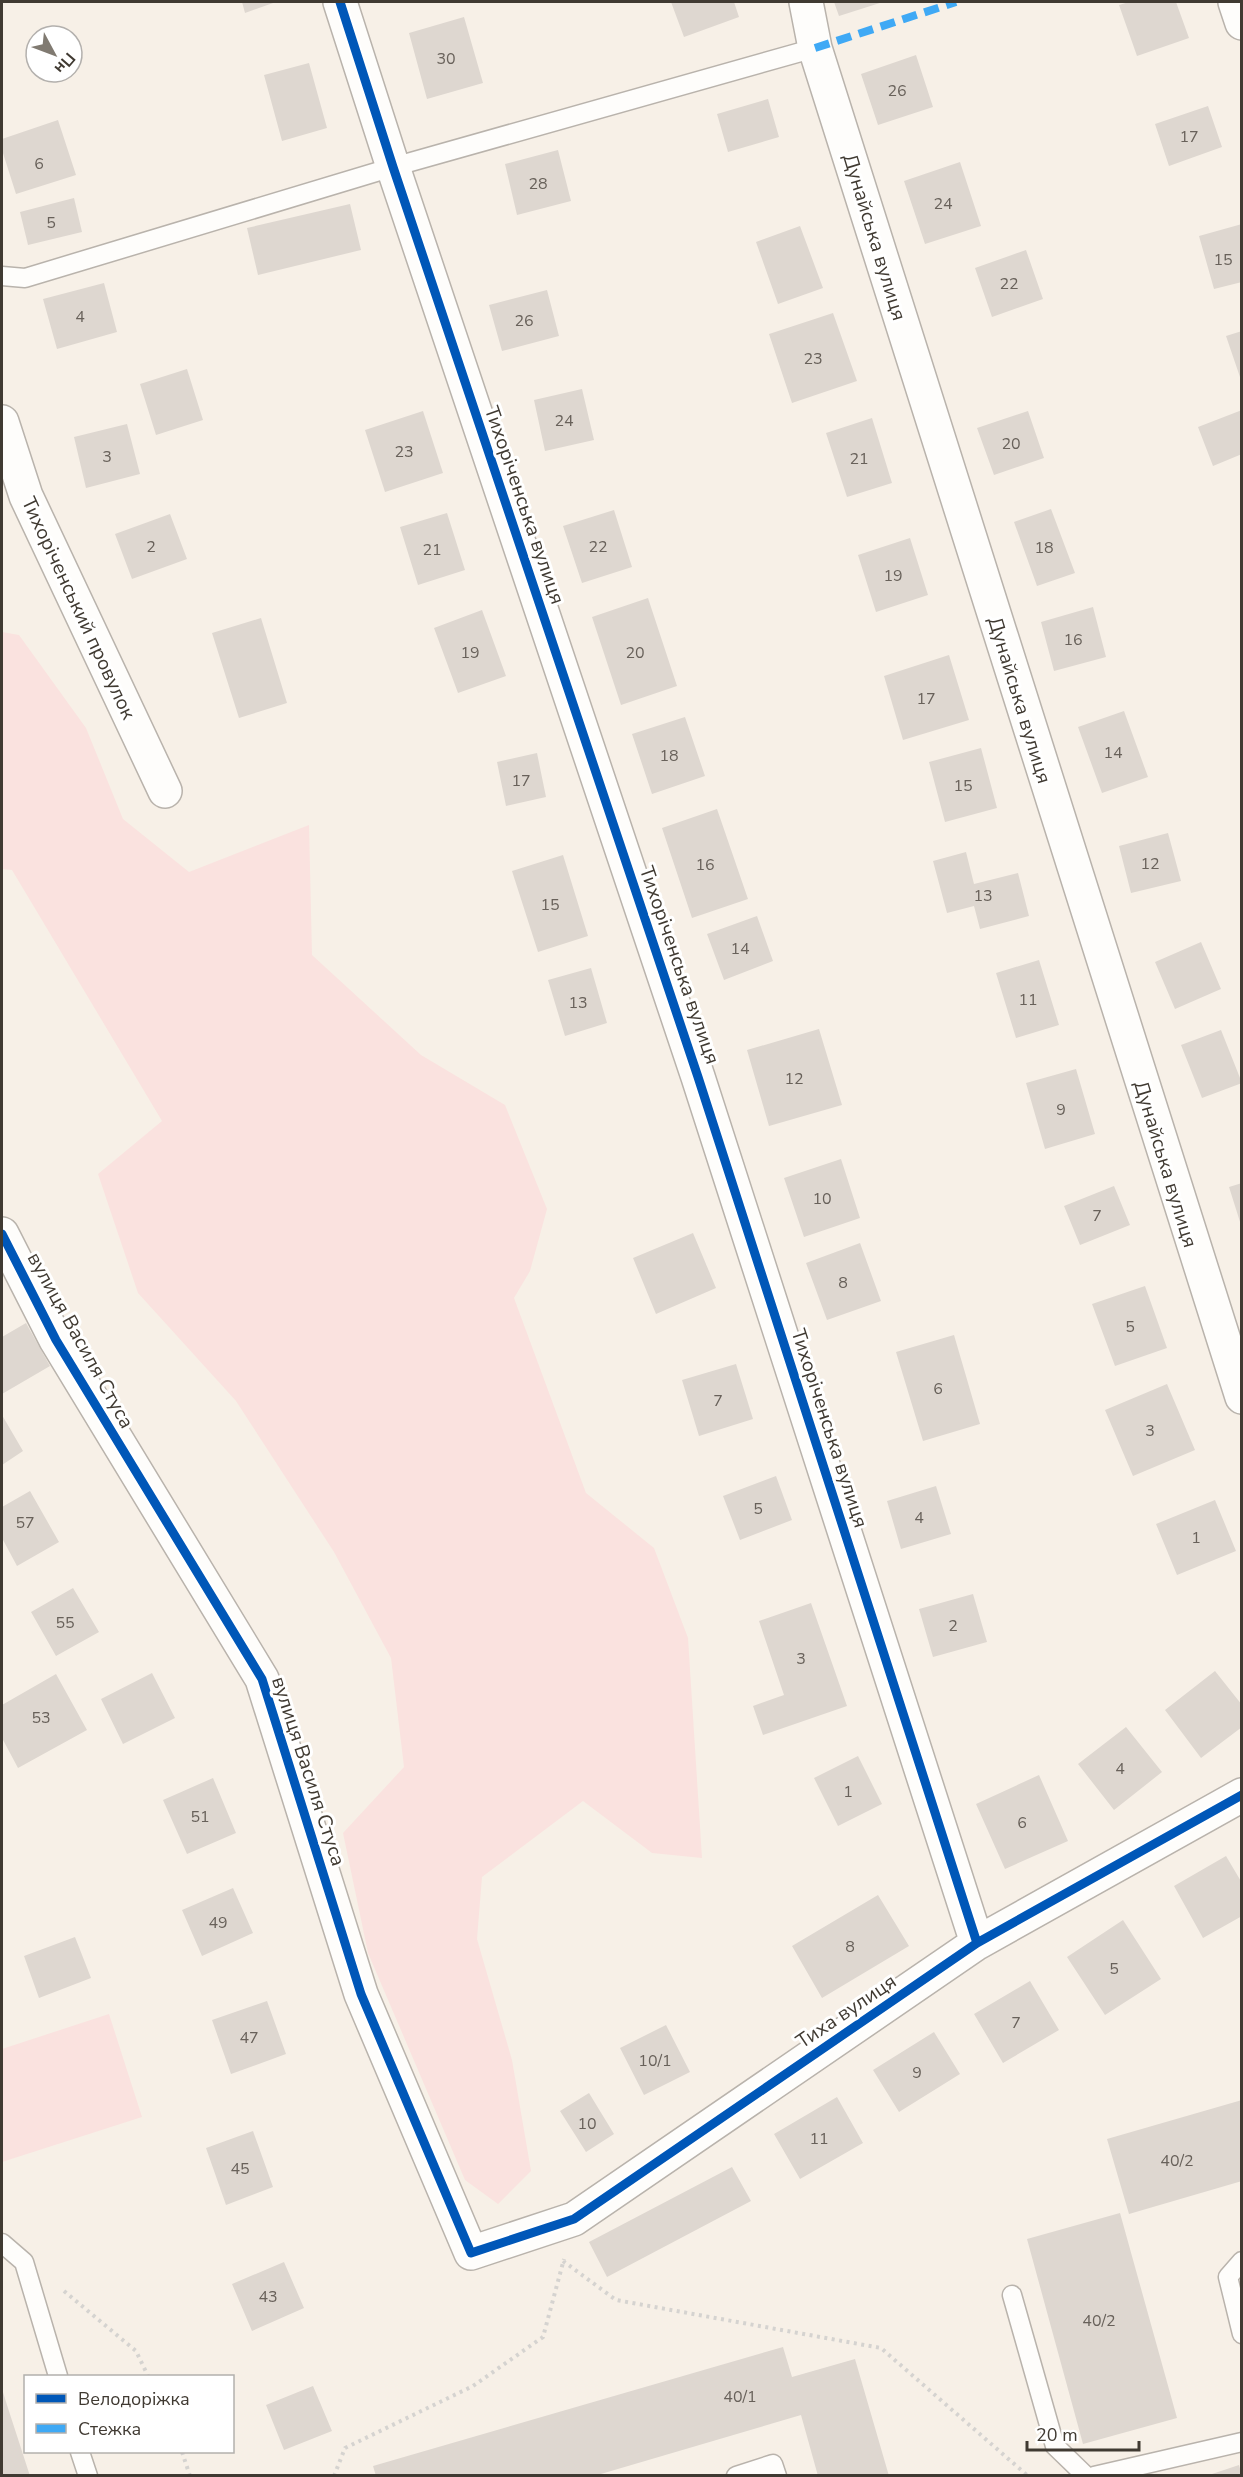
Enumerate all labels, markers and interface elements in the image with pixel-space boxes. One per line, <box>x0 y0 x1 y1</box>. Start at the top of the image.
north arrow <box>24 24 84 84</box>
text: Пн <box>49 48 80 79</box>
house number: 30 <box>436 48 456 70</box>
house number: 26 <box>887 80 907 102</box>
house number: 17 <box>1179 126 1199 148</box>
street label: Дунайська вулиця <box>836 150 913 324</box>
house number: 6 <box>34 153 44 175</box>
house number: 28 <box>528 173 548 195</box>
house number: 24 <box>933 193 953 215</box>
house number: 5 <box>46 212 56 234</box>
house number: 15 <box>1213 249 1233 271</box>
house number: 22 <box>999 273 1019 295</box>
house number: 4 <box>75 306 85 328</box>
house number: 26 <box>514 310 534 332</box>
house number: 23 <box>803 348 823 370</box>
street label: Тихоріченська вулиця <box>478 403 571 608</box>
house number: 24 <box>554 410 574 432</box>
house number: 20 <box>1001 433 1021 455</box>
house number: 23 <box>394 441 414 463</box>
house number: 3 <box>102 446 112 468</box>
house number: 21 <box>849 448 869 470</box>
street label: Тихоріченський провулок <box>15 493 142 724</box>
house number: 2 <box>146 536 156 558</box>
house number: 22 <box>588 536 608 558</box>
house number: 18 <box>1034 537 1054 559</box>
house number: 21 <box>422 539 442 561</box>
house number: 19 <box>883 565 903 587</box>
street label: Дунайська вулиця <box>981 613 1058 787</box>
house number: 16 <box>1063 629 1083 651</box>
house number: 19 <box>460 642 480 664</box>
house number: 20 <box>625 642 645 664</box>
house number: 17 <box>916 688 936 710</box>
house number: 14 <box>1103 742 1123 764</box>
house number: 18 <box>659 745 679 767</box>
house number: 17 <box>511 770 531 792</box>
house number: 15 <box>953 775 973 797</box>
house number: 12 <box>1140 853 1160 875</box>
house number: 16 <box>695 854 715 876</box>
street label: Тихоріченська вулиця <box>633 863 726 1068</box>
house number: 13 <box>973 885 993 907</box>
house number: 15 <box>540 894 560 916</box>
house number: 14 <box>730 938 750 960</box>
house number: 11 <box>1018 989 1038 1011</box>
house number: 13 <box>568 992 588 1014</box>
house number: 12 <box>784 1068 804 1090</box>
street label: Дунайська вулиця <box>1127 1077 1204 1251</box>
house number: 9 <box>1056 1099 1066 1121</box>
house number: 10 <box>812 1188 832 1210</box>
house number: 7 <box>1092 1205 1102 1227</box>
street label: вулиця Василя Стуса <box>21 1247 140 1433</box>
house number: 8 <box>838 1272 848 1294</box>
house number: 5 <box>1125 1316 1135 1338</box>
street label: Тихоріченська вулиця <box>785 1325 874 1531</box>
house number: 6 <box>933 1378 943 1400</box>
house number: 7 <box>713 1390 723 1412</box>
house number: 3 <box>1145 1420 1155 1442</box>
house number: 5 <box>753 1498 763 1520</box>
house number: 4 <box>914 1507 924 1529</box>
house number: 57 <box>15 1512 35 1534</box>
house number: 1 <box>1191 1527 1201 1549</box>
house number: 55 <box>55 1612 75 1634</box>
house number: 2 <box>948 1615 958 1637</box>
house number: 3 <box>796 1648 806 1670</box>
street label: вулиця Василя Стуса <box>265 1673 352 1869</box>
house number: 53 <box>31 1707 51 1729</box>
house number: 4 <box>1115 1758 1125 1780</box>
house number: 1 <box>843 1781 853 1803</box>
house number: 51 <box>190 1806 210 1828</box>
house number: 6 <box>1017 1812 1027 1834</box>
house number: 49 <box>208 1912 228 1934</box>
house number: 8 <box>845 1936 855 1958</box>
house number: 5 <box>1109 1958 1119 1980</box>
street label: Тиха вулиця <box>791 1968 902 2055</box>
house number: 7 <box>1011 2012 1021 2034</box>
house number: 47 <box>239 2027 259 2049</box>
house number: 10/1 <box>638 2050 672 2072</box>
house number: 9 <box>912 2062 922 2084</box>
house number: 10 <box>577 2113 597 2135</box>
house number: 11 <box>809 2128 829 2150</box>
house number: 40/2 <box>1160 2150 1194 2172</box>
house number: 45 <box>230 2158 250 2180</box>
house number: 43 <box>258 2286 278 2308</box>
house number: 40/2 <box>1082 2310 1116 2332</box>
legend <box>24 2375 234 2453</box>
house number: 40/1 <box>723 2386 757 2408</box>
text: Велодоріжка <box>78 2387 190 2411</box>
scale bar <box>1027 2414 1140 2452</box>
text: Стежка <box>78 2417 141 2441</box>
text: 20 m <box>1036 2423 1078 2447</box>

